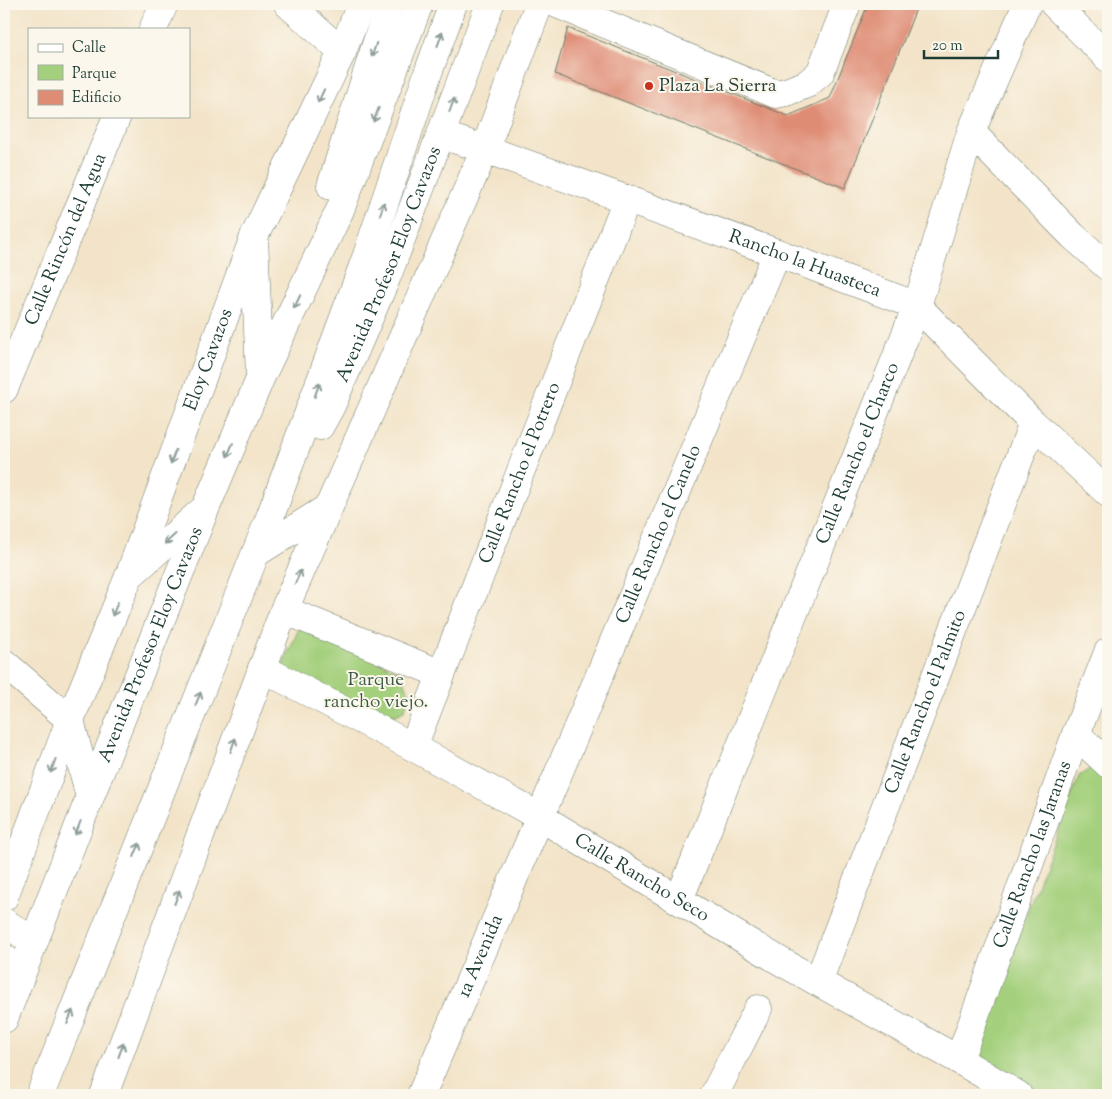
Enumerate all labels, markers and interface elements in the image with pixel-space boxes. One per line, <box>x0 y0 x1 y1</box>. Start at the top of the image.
legend <box>28 28 190 118</box>
scale bar <box>924 28 998 60</box>
one-way arrow <box>436 31 445 47</box>
text: 20 m <box>932 36 963 57</box>
text: Calle <box>72 38 106 59</box>
one-way arrow <box>369 42 378 58</box>
text: Parque <box>72 64 116 85</box>
place label: Plaza La Sierra <box>659 73 777 100</box>
marker: Plaza La Sierra <box>643 80 655 92</box>
text: Edificio <box>72 88 121 109</box>
one-way arrow <box>316 89 326 104</box>
one-way arrow <box>448 98 457 113</box>
one-way arrow <box>371 107 380 122</box>
street label: Avenida Profesor Eloy Cavazos <box>329 142 449 387</box>
street label: Calle Rincón del Agua <box>18 149 114 330</box>
one-way arrow <box>378 202 387 217</box>
street label: Rancho la Huasteca <box>725 223 885 305</box>
one-way arrow <box>291 294 301 309</box>
street label: Eloy Cavazos <box>178 305 240 415</box>
street label: Calle Rancho el Charco <box>809 359 906 549</box>
street label: Calle Rancho el Potrero <box>472 378 568 568</box>
one-way arrow <box>313 382 322 398</box>
street label: Calle Rancho el Canelo <box>609 441 708 628</box>
one-way arrow <box>225 442 235 457</box>
one-way arrow <box>168 448 177 464</box>
street label: Avenida Profesor Eloy Cavazos <box>92 523 210 767</box>
one-way arrow <box>164 534 177 545</box>
one-way arrow <box>294 570 304 585</box>
one-way arrow <box>110 600 119 616</box>
street label: Calle Rancho el Palmito <box>878 606 973 798</box>
park label: Parque rancho viejo. <box>324 667 428 716</box>
one-way arrow <box>193 692 203 707</box>
one-way arrow <box>229 738 238 753</box>
street label: Calle Rancho las Jaranas <box>987 757 1079 952</box>
one-way arrow <box>48 758 57 773</box>
one-way arrow <box>73 820 82 835</box>
street label: Calle Rancho Seco <box>569 827 715 929</box>
one-way arrow <box>133 843 142 858</box>
one-way arrow <box>173 890 182 905</box>
street label: 1a Avenida <box>451 910 510 1002</box>
one-way arrow <box>66 1010 75 1025</box>
one-way arrow <box>117 1042 126 1057</box>

